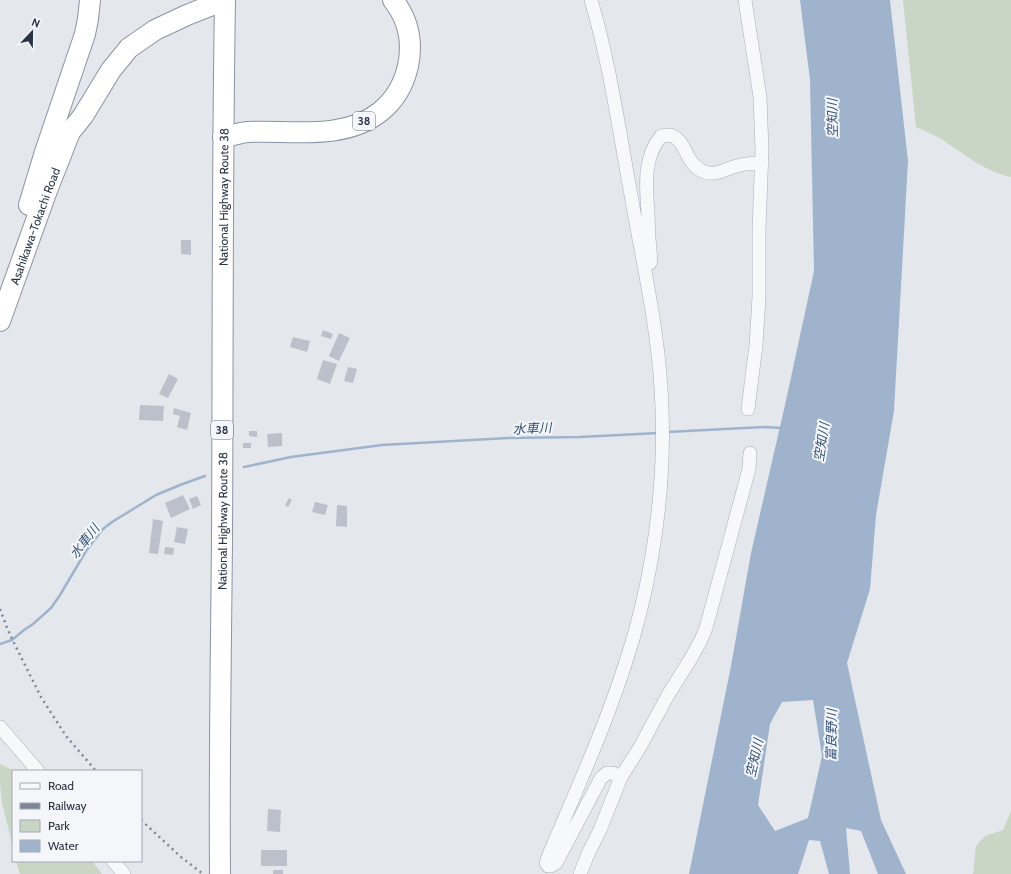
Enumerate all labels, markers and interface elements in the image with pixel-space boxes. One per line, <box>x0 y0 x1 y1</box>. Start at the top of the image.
north arrow <box>12 12 52 52</box>
text: N <box>30 15 42 31</box>
water label: 空知川 <box>824 96 840 138</box>
road number: 38 <box>353 112 375 130</box>
street label: National Highway Route 38 <box>215 128 231 266</box>
street label: Asahikawa-Tokachi Road <box>6 165 63 287</box>
water label: 水車川 <box>512 419 554 437</box>
water label: 空知川 <box>810 420 832 463</box>
road number: 38 <box>211 421 233 439</box>
street label: National Highway Route 38 <box>214 452 230 590</box>
water label: 水車川 <box>66 519 104 561</box>
water label: 富良野川 <box>823 707 839 761</box>
water label: 空知川 <box>742 735 767 779</box>
legend <box>12 770 142 862</box>
text: Road <box>48 778 74 793</box>
text: Railway <box>48 798 86 813</box>
text: Park <box>48 818 70 833</box>
text: Water <box>48 838 79 853</box>

